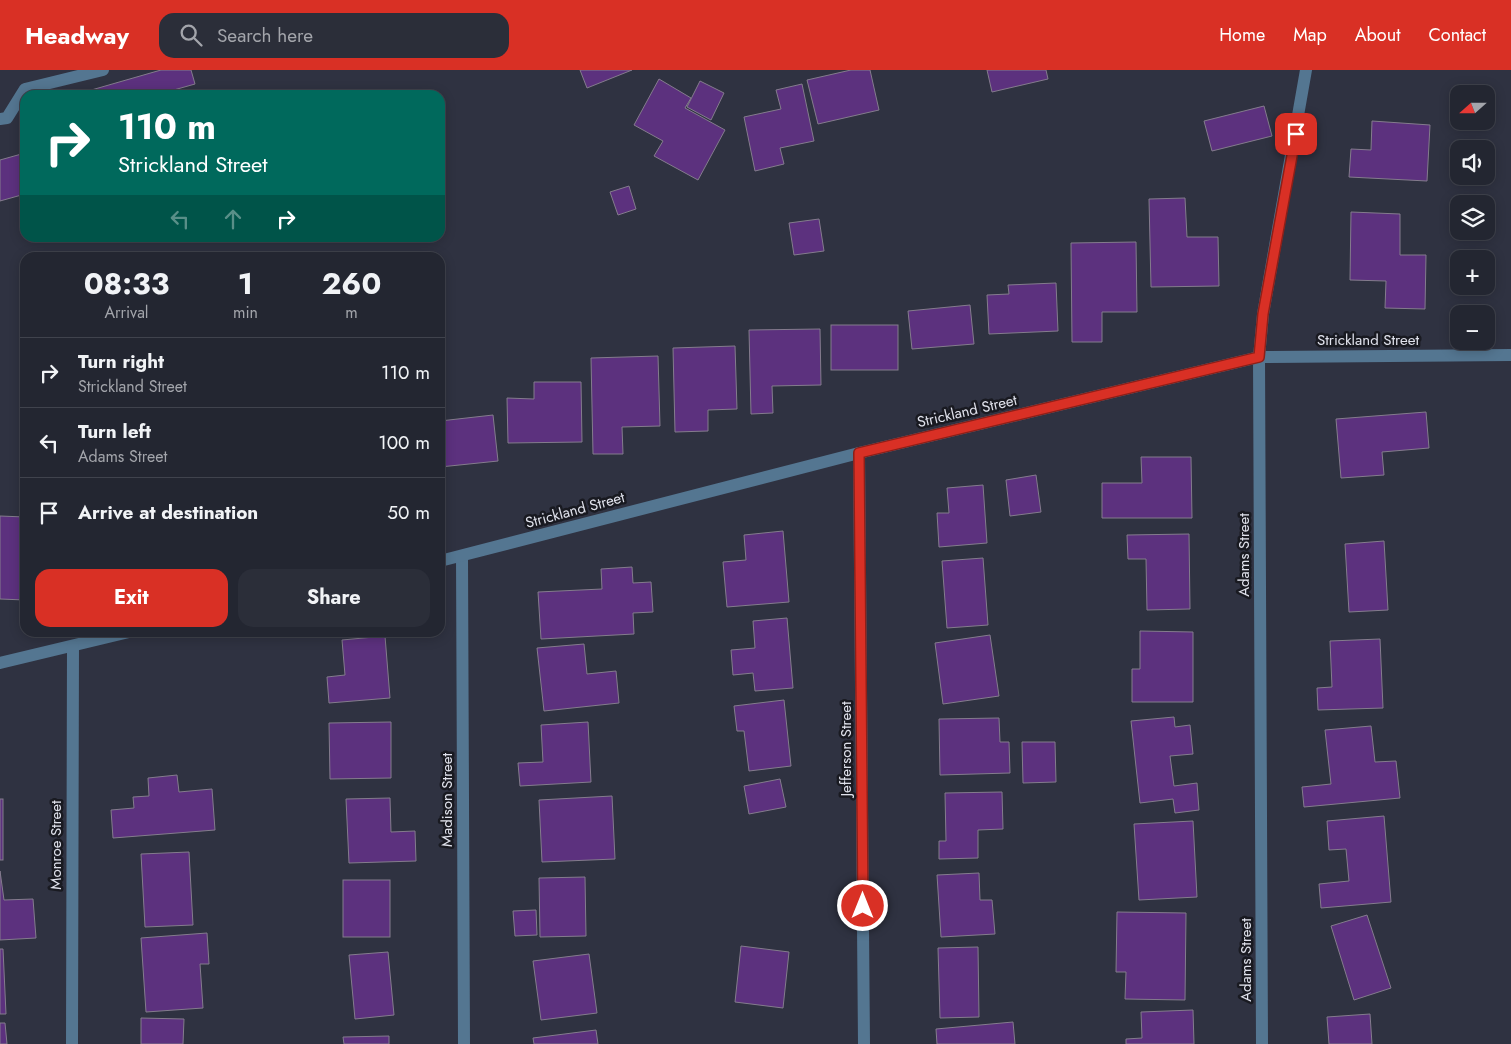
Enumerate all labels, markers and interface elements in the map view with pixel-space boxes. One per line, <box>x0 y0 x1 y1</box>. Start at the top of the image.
search box <box>159 13 509 58</box>
text: Headway <box>25 18 129 53</box>
icon: search <box>177 21 205 49</box>
text: Search here <box>217 22 313 49</box>
text: Home <box>1219 22 1265 48</box>
text: Map <box>1293 22 1327 48</box>
text: About <box>1355 22 1400 48</box>
text: Contact <box>1428 22 1486 48</box>
north arrow <box>1450 85 1495 130</box>
map controls <box>1450 85 1495 350</box>
text: 110 m <box>118 102 216 152</box>
icon: right <box>35 110 100 175</box>
pin <box>1275 113 1317 155</box>
icon: arrive <box>1282 120 1310 148</box>
button: sound <box>1450 140 1495 185</box>
text: Strickland Street <box>118 148 268 180</box>
button: layers <box>1450 195 1495 240</box>
icon: left <box>166 205 194 233</box>
icon: ahead <box>219 205 247 233</box>
icon: right <box>272 205 300 233</box>
button: + <box>1450 250 1495 295</box>
text: 08:33 <box>84 262 169 305</box>
text: 1 <box>238 262 253 305</box>
text: 260 <box>322 262 381 305</box>
text: Arrival <box>104 301 149 324</box>
text: min <box>233 301 258 324</box>
text: m <box>345 301 358 324</box>
button: − <box>1450 305 1495 350</box>
street label: Strickland Street <box>1317 329 1419 351</box>
text: Turn right <box>78 348 164 375</box>
icon: right <box>35 359 63 387</box>
text: 110 m <box>381 359 430 386</box>
text: Strickland Street <box>78 375 187 398</box>
street label: Strickland Street <box>915 389 1020 433</box>
text: Turn left <box>78 418 151 445</box>
icon: left <box>35 429 63 457</box>
text: 100 m <box>378 429 430 456</box>
text: Adams Street <box>78 445 167 468</box>
street label: Strickland Street <box>523 486 627 534</box>
icon: arrive <box>35 499 63 527</box>
text: Arrive at destination <box>78 499 258 526</box>
text: 50 m <box>387 499 430 526</box>
street label: Adams Street <box>1233 513 1255 597</box>
button: Exit <box>35 569 228 627</box>
button: Share <box>238 569 430 627</box>
street label: Jefferson Street <box>835 701 857 799</box>
street label: Madison Street <box>436 752 458 847</box>
street label: Monroe Street <box>45 800 67 890</box>
position arrow <box>836 879 888 931</box>
street label: Adams Street <box>1235 918 1257 1002</box>

